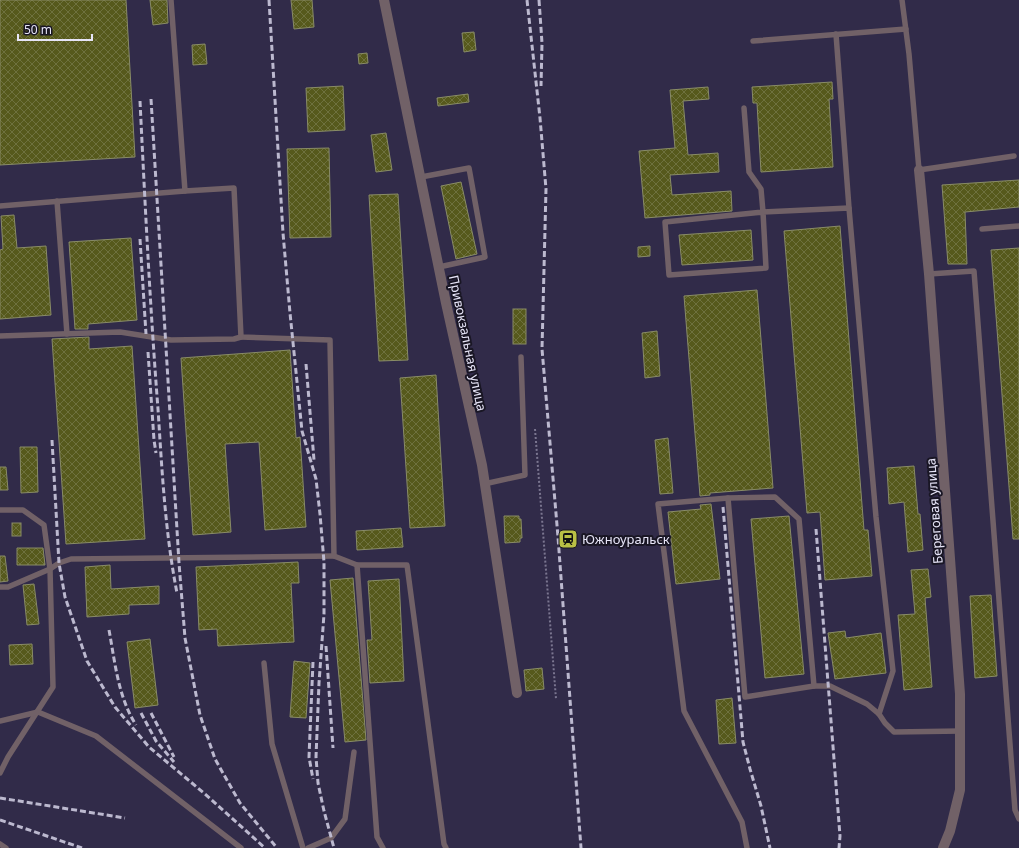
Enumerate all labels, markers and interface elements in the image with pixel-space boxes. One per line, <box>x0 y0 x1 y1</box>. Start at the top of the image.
scale bar <box>18 16 92 42</box>
text: 50 m <box>24 21 52 38</box>
street label: Привокзальная улица <box>445 273 491 413</box>
street label: Береговая улица <box>921 458 947 564</box>
station icon: Южноуральск <box>557 528 579 550</box>
place label: Южноуральск <box>582 530 670 548</box>

